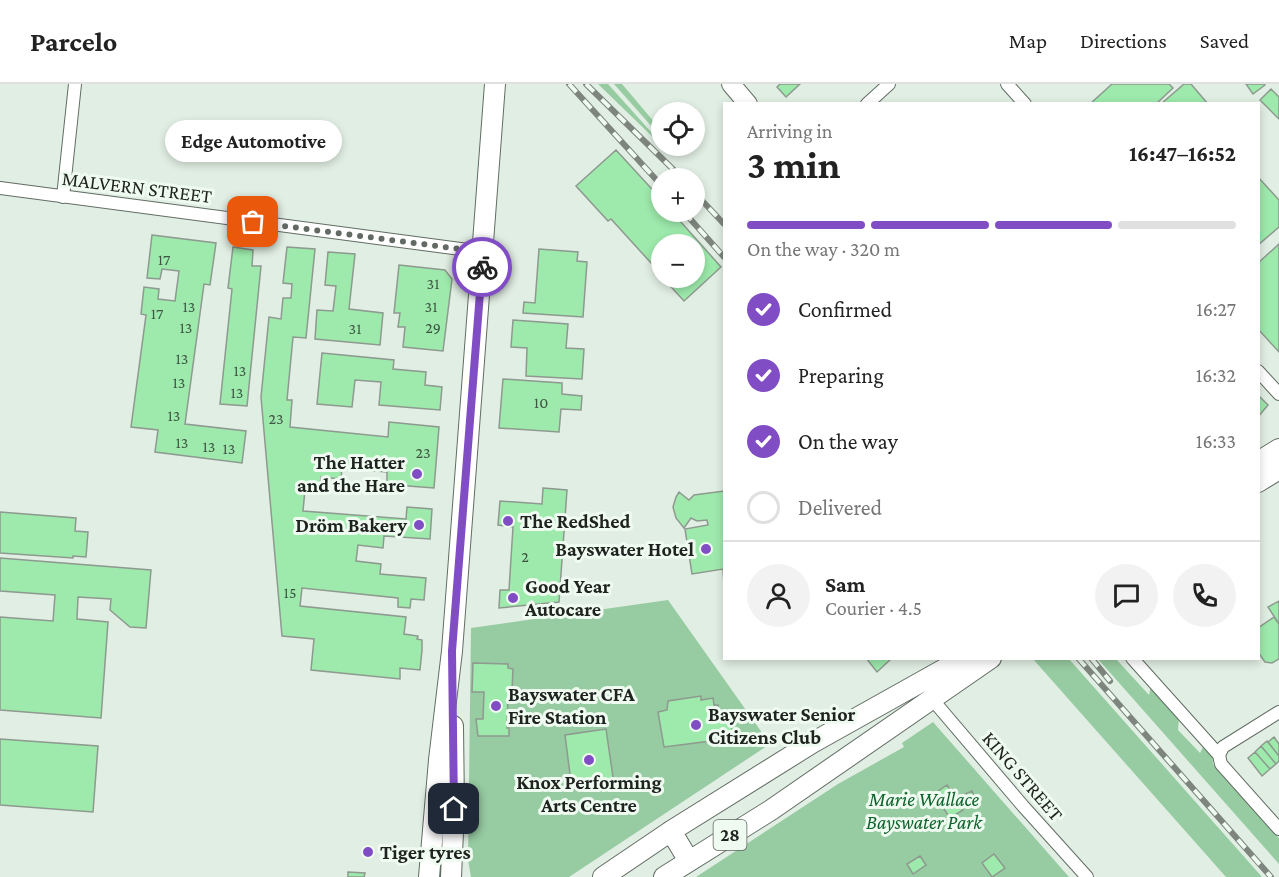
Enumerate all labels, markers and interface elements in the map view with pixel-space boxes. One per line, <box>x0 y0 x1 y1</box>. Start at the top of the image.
text: Parcelo <box>30 26 117 57</box>
text: Map <box>1009 29 1047 53</box>
text: Directions <box>1080 29 1167 53</box>
text: Saved <box>1200 29 1249 53</box>
map controls <box>651 102 705 288</box>
button: locate <box>651 102 705 156</box>
callout: Edge Automotive <box>164 120 342 162</box>
text: Arriving in <box>747 120 832 142</box>
text: Edge Automotive <box>181 130 326 152</box>
text: 16:47–16:52 <box>1129 141 1236 166</box>
text: 3 min <box>747 143 840 186</box>
street label: MALVERN STREET <box>61 167 213 207</box>
button: + <box>651 168 705 222</box>
pin <box>227 196 278 247</box>
icon: bag <box>236 205 269 238</box>
button: − <box>651 234 705 288</box>
courier <box>452 237 512 297</box>
text: On the way · 320 m <box>747 238 900 260</box>
house number: 17 <box>158 251 171 268</box>
icon: bike <box>466 251 499 284</box>
house number: 31 <box>427 275 439 292</box>
icon: check <box>747 293 780 326</box>
text: Confirmed <box>798 297 892 322</box>
house number: 13 <box>183 298 195 315</box>
house number: 31 <box>425 298 437 315</box>
text: 16:27 <box>1196 298 1236 320</box>
house number: 17 <box>151 305 164 322</box>
house number: 13 <box>180 319 192 336</box>
house number: 29 <box>425 319 441 336</box>
house number: 31 <box>349 320 361 337</box>
house number: 13 <box>176 350 188 367</box>
icon: check <box>747 359 780 392</box>
house number: 13 <box>234 362 246 379</box>
text: Preparing <box>798 363 884 388</box>
text: 16:32 <box>1196 364 1236 386</box>
house number: 13 <box>173 374 185 391</box>
house number: 13 <box>231 384 243 401</box>
house number: 10 <box>534 394 548 411</box>
house number: 13 <box>168 407 180 424</box>
house number: 23 <box>268 410 284 427</box>
icon: check <box>747 425 780 458</box>
text: On the way <box>798 429 898 454</box>
text: 16:33 <box>1196 430 1236 452</box>
house number: 13 <box>176 434 188 451</box>
house number: 13 <box>203 438 215 455</box>
house number: 13 <box>223 440 235 457</box>
house number: 23 <box>415 444 431 461</box>
place label: The Hatter and the Hare <box>297 451 405 496</box>
marker: The Hatter and the Hare <box>410 467 424 481</box>
text: Delivered <box>798 495 882 520</box>
place label: The RedShed <box>520 510 630 532</box>
place label: Dröm Bakery <box>295 514 407 536</box>
marker: The RedShed <box>501 514 515 528</box>
marker: Dröm Bakery <box>412 518 426 532</box>
place label: Bayswater Hotel <box>555 538 694 560</box>
marker: Bayswater Hotel <box>699 542 713 556</box>
house number: 2 <box>521 548 529 565</box>
button: person <box>747 564 810 627</box>
button: chat <box>1095 564 1158 627</box>
button: phone <box>1173 564 1236 627</box>
text: Sam <box>825 572 865 597</box>
place label: Good Year Autocare <box>524 575 610 620</box>
house number: 15 <box>284 584 296 601</box>
marker: Good Year Autocare <box>506 591 520 605</box>
text: Courier · 4.5 <box>825 597 922 619</box>
place label: Bayswater CFA Fire Station <box>508 683 636 728</box>
marker: Bayswater CFA Fire Station <box>489 699 503 713</box>
place label: Bayswater Senior Citizens Club <box>708 703 856 748</box>
marker: Bayswater Senior Citizens Club <box>689 718 703 732</box>
street label: KING STREET <box>978 727 1068 825</box>
marker: Knox Performing Arts Centre <box>582 753 596 767</box>
place label: Knox Performing Arts Centre <box>516 771 662 816</box>
pin <box>428 783 479 834</box>
park label: Marie Wallace Bayswater Park <box>866 788 983 834</box>
icon: home <box>437 792 470 825</box>
road number: 28 <box>714 820 746 850</box>
place label: Tiger tyres <box>380 841 471 863</box>
marker: Tiger tyres <box>361 845 375 859</box>

